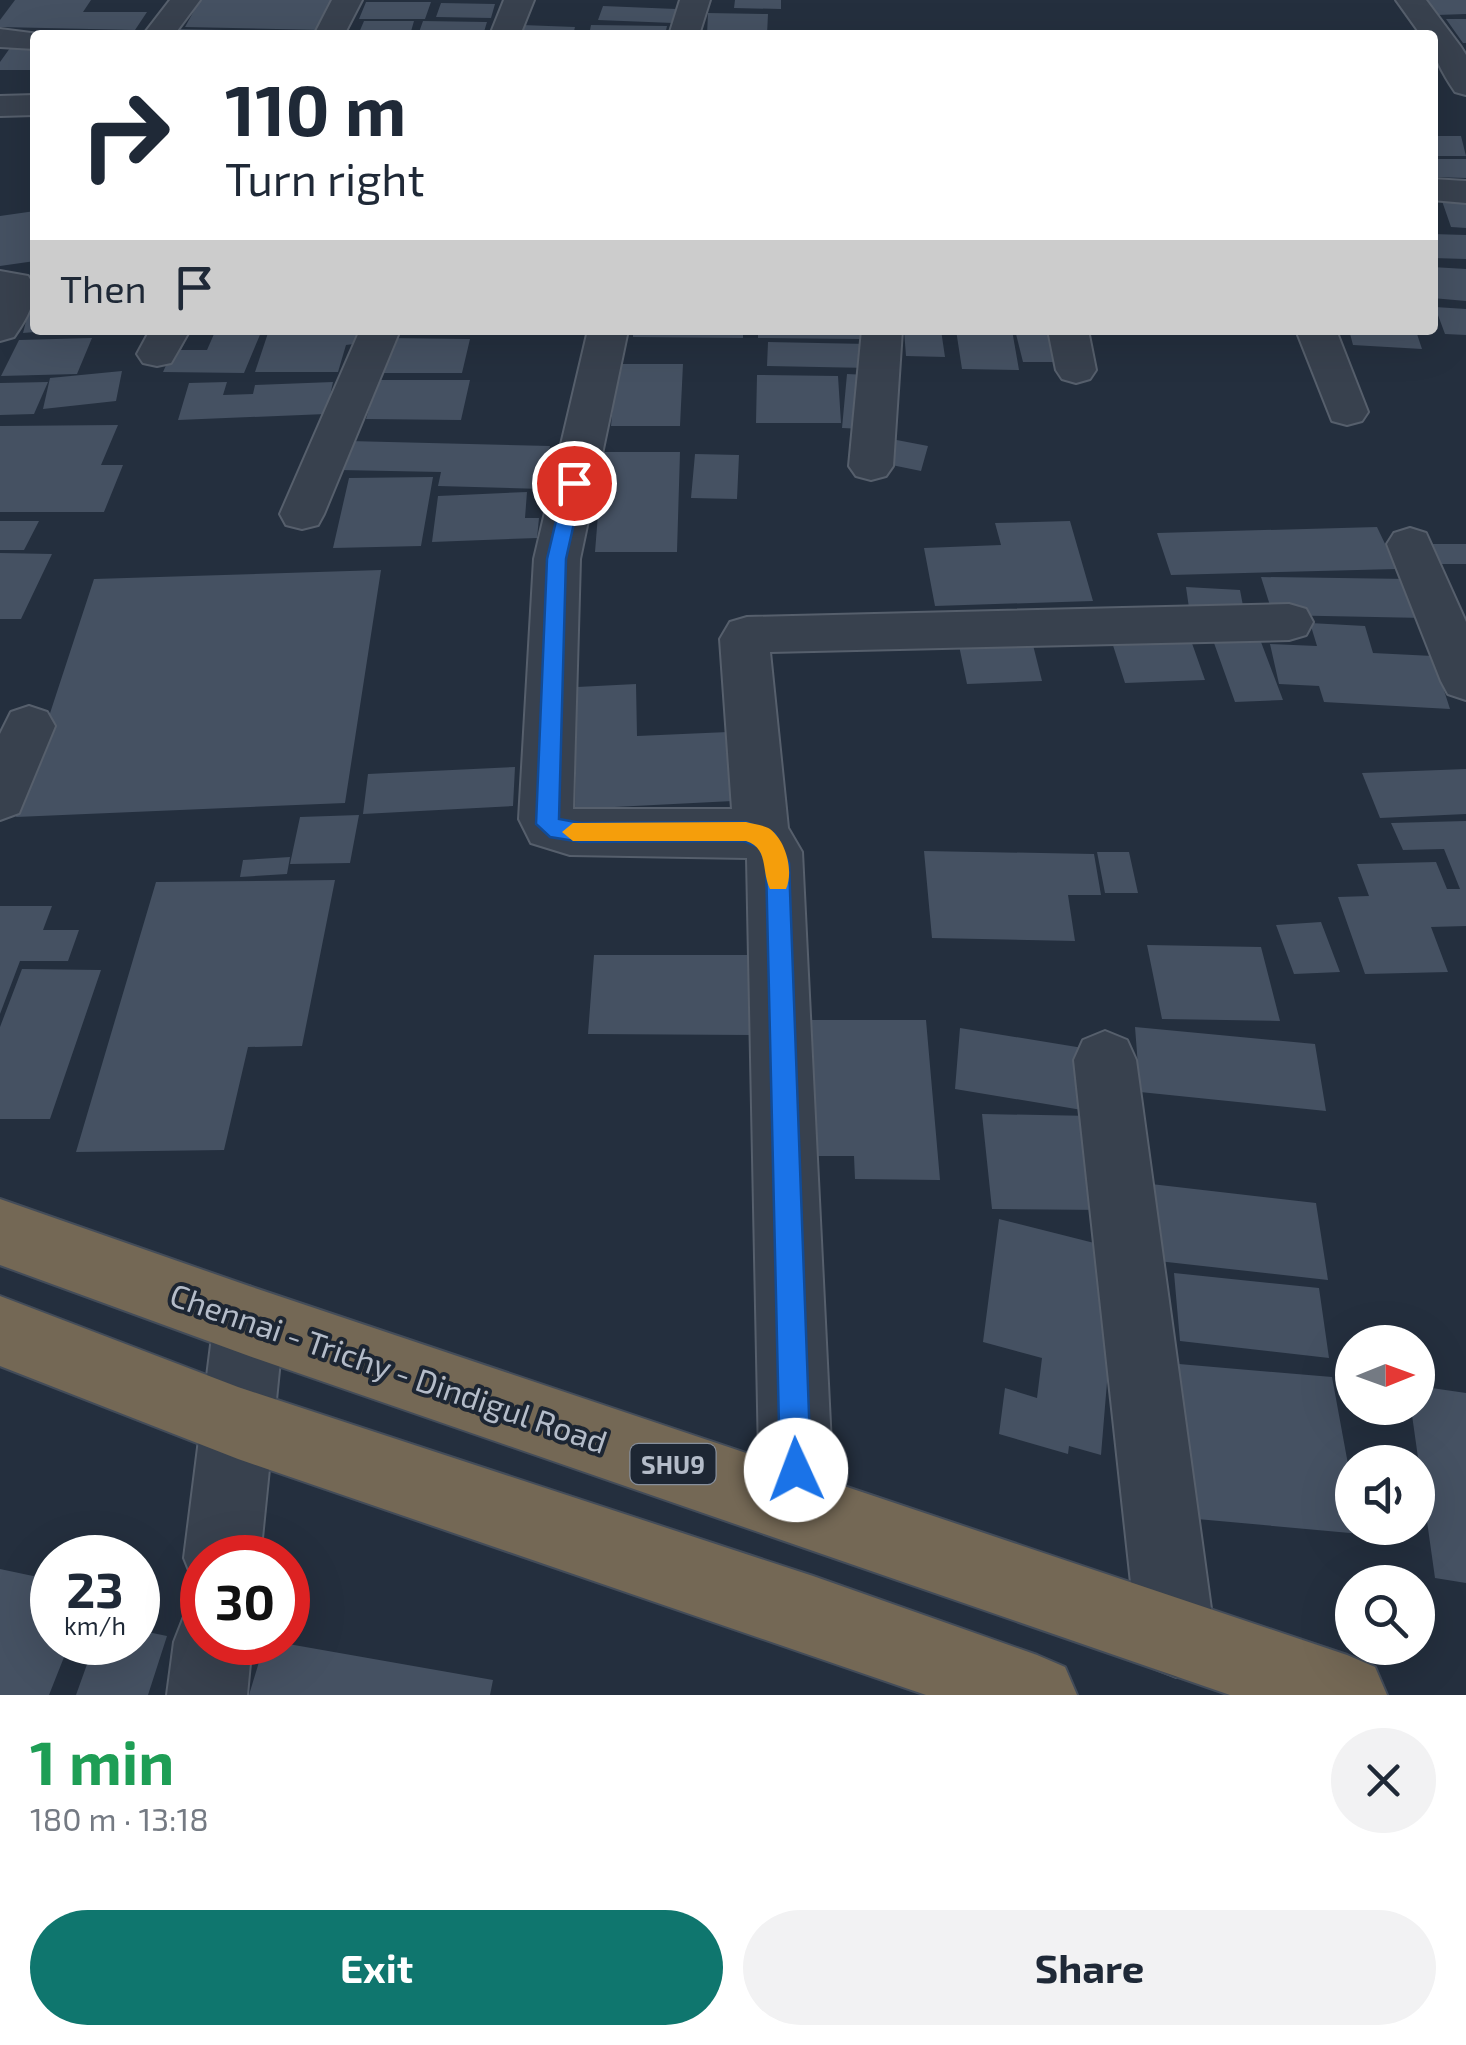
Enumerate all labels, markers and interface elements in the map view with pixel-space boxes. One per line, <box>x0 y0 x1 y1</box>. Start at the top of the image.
text: 110 m <box>225 66 406 150</box>
icon: right <box>60 70 190 200</box>
text: Turn right <box>225 151 425 205</box>
icon: arrive <box>167 260 222 315</box>
text: Then <box>60 265 147 311</box>
pin <box>532 441 617 526</box>
icon: arrive <box>547 456 602 511</box>
street label: Chennai - Trichy - Dindigul Road <box>165 1274 613 1460</box>
north arrow <box>1335 1325 1435 1425</box>
map controls <box>1335 1325 1435 1665</box>
position arrow <box>744 1418 848 1522</box>
road number: SHU9 <box>630 1444 716 1484</box>
button: sound <box>1335 1445 1435 1545</box>
speed limit sign: 30 <box>180 1535 310 1665</box>
text: 23 <box>66 1558 124 1618</box>
button: search <box>1335 1565 1435 1665</box>
text: km/h <box>64 1610 126 1640</box>
text: 1 min <box>30 1725 174 1797</box>
button: close <box>1331 1728 1436 1833</box>
text: 180 m · 13:18 <box>30 1799 209 1837</box>
button: Exit <box>30 1910 723 2025</box>
button: Share <box>743 1910 1436 2025</box>

